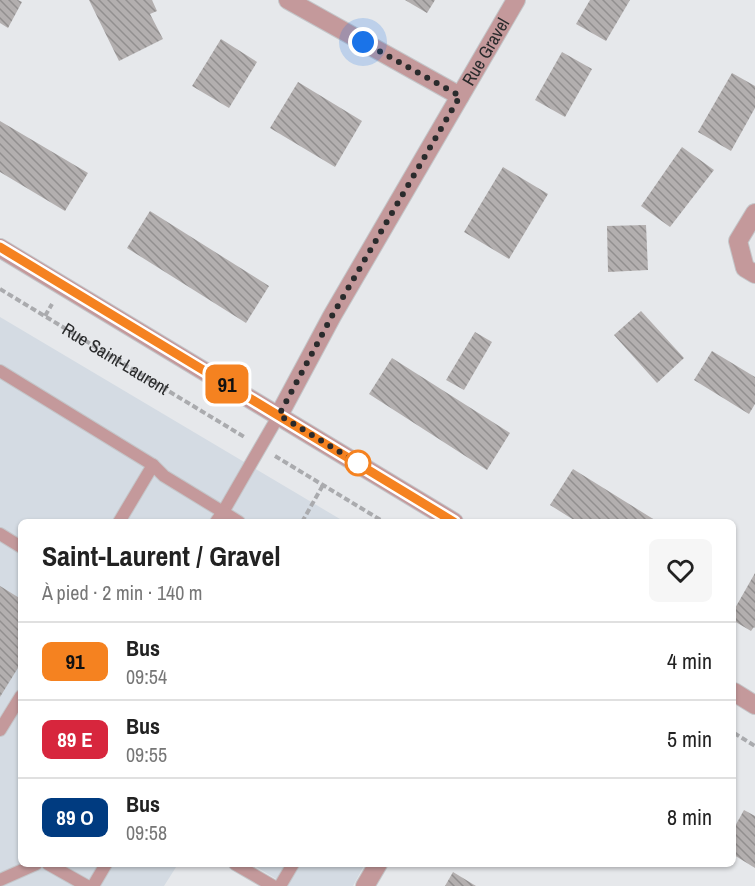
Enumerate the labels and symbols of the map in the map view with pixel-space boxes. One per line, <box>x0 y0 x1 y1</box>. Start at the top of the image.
street label: Rue Gravel <box>456 13 515 90</box>
your location <box>348 27 378 57</box>
street label: Rue Saint-Laurent <box>58 317 174 400</box>
line badge: 91 <box>200 364 254 404</box>
unlabelled marker <box>345 450 371 476</box>

